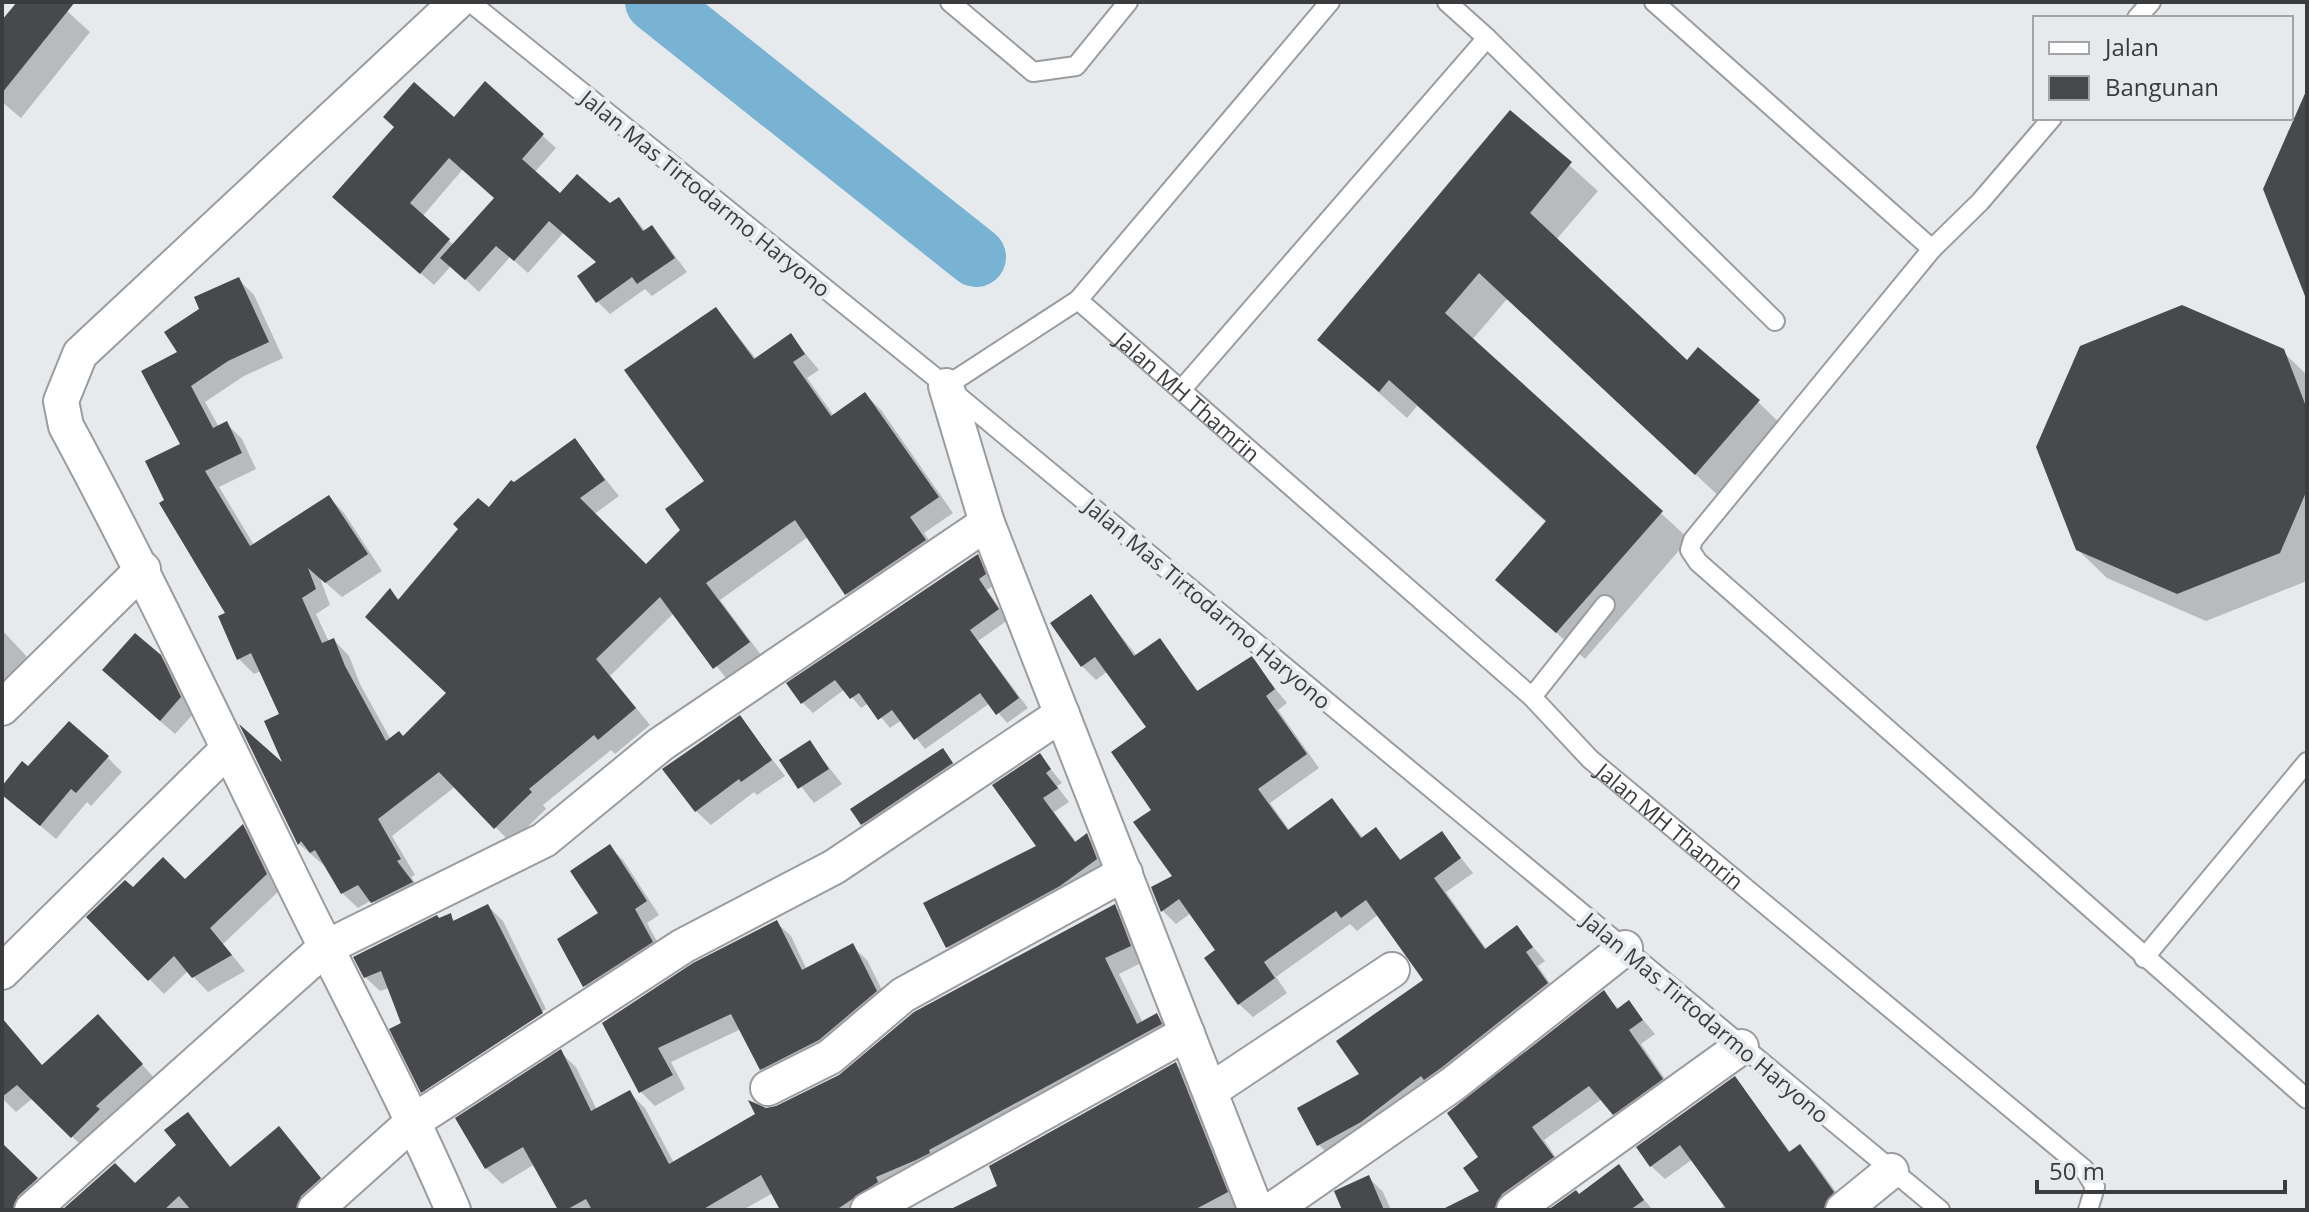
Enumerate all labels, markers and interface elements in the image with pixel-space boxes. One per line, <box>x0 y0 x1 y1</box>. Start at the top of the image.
legend <box>2033 16 2293 120</box>
text: Jalan <box>2103 30 2159 63</box>
text: Bangunan <box>2105 70 2219 103</box>
street label: Jalan Mas Tirtodarmo Haryono <box>573 81 837 303</box>
street label: Jalan MH Thamrin <box>1108 323 1267 468</box>
street label: Jalan Mas Tirtodarmo Haryono <box>1077 489 1338 715</box>
street label: Jalan MH Thamrin <box>1589 754 1750 896</box>
street label: Jalan Mas Tirtodarmo Haryono <box>1575 903 1836 1129</box>
scale bar <box>2037 1144 2285 1194</box>
text: 50 m <box>2049 1154 2105 1187</box>

